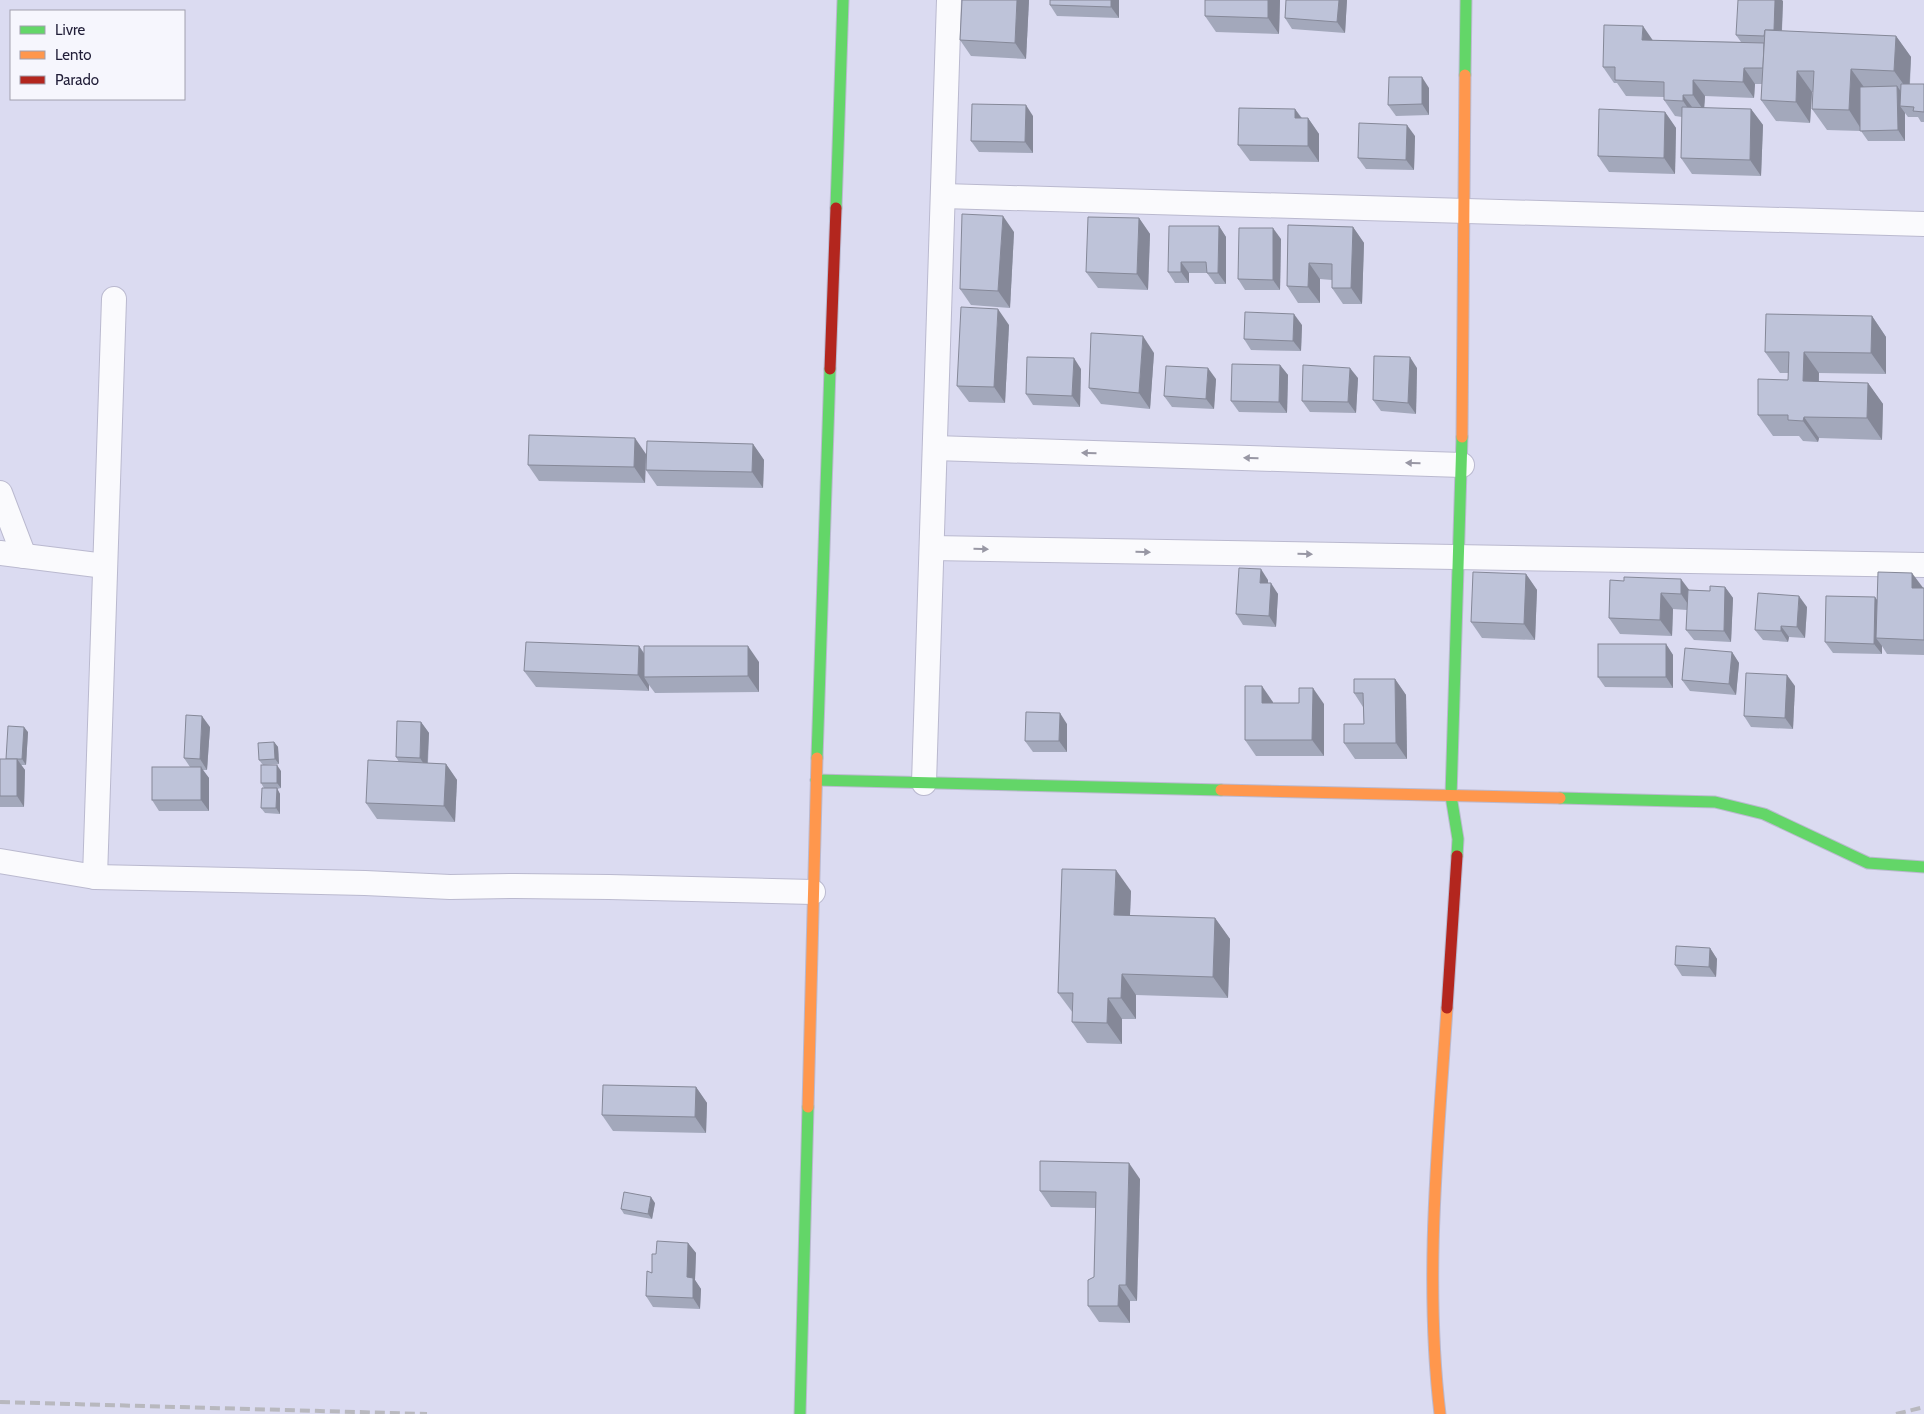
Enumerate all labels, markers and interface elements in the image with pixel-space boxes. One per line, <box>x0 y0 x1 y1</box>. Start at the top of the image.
legend <box>10 10 185 100</box>
text: Livre <box>55 21 86 39</box>
text: Lento <box>55 46 92 64</box>
text: Parado <box>55 71 99 89</box>
one-way arrow <box>1080 448 1096 456</box>
one-way arrow <box>1243 454 1259 462</box>
one-way arrow <box>1405 459 1421 467</box>
one-way arrow <box>973 545 989 553</box>
one-way arrow <box>1135 548 1151 556</box>
one-way arrow <box>1298 550 1314 558</box>

